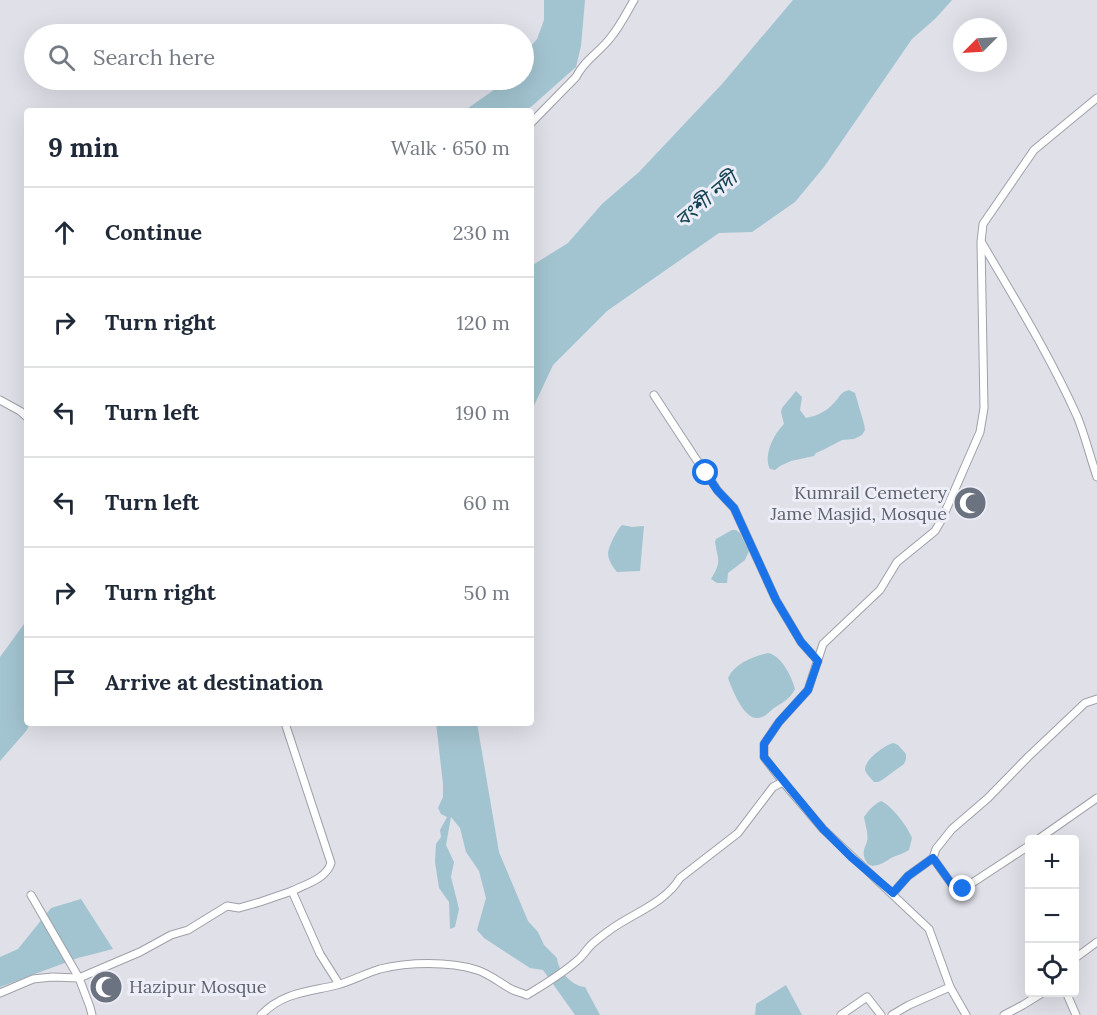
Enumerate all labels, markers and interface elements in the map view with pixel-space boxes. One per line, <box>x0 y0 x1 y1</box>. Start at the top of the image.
north arrow <box>953 18 1007 72</box>
search box <box>24 24 534 90</box>
icon: search <box>45 41 78 74</box>
text: Search here <box>93 43 215 71</box>
text: 9 min <box>48 131 119 164</box>
text: Walk · 650 m <box>391 135 510 160</box>
water label: বংশী নদী <box>670 163 745 232</box>
icon: ahead <box>48 216 81 249</box>
text: Continue <box>105 218 202 246</box>
text: 230 m <box>453 220 510 245</box>
icon: right <box>48 306 81 339</box>
text: Turn right <box>105 308 216 336</box>
text: 120 m <box>456 310 510 335</box>
icon: left <box>48 396 81 429</box>
text: Turn left <box>105 398 199 426</box>
text: 190 m <box>456 400 510 425</box>
route start <box>692 459 718 485</box>
place label: Kumrail Cemetery Jame Masjid, Mosque <box>770 481 947 525</box>
mosque icon: Kumrail Cemetery Jame Masjid, Mosque <box>952 485 988 521</box>
icon: left <box>48 486 81 519</box>
text: Turn left <box>105 488 199 516</box>
text: 60 m <box>463 490 510 515</box>
icon: right <box>48 576 81 609</box>
text: Turn right <box>105 578 216 606</box>
text: 50 m <box>464 580 510 605</box>
icon: arrive <box>48 666 81 699</box>
text: Arrive at destination <box>105 668 323 696</box>
map controls <box>1025 835 1079 997</box>
button: + <box>1025 835 1079 889</box>
route end <box>949 875 975 901</box>
button: − <box>1025 889 1079 943</box>
button: locate <box>1025 943 1079 997</box>
mosque icon: Hazipur Mosque <box>88 969 124 1005</box>
place label: Hazipur Mosque <box>129 975 267 998</box>

